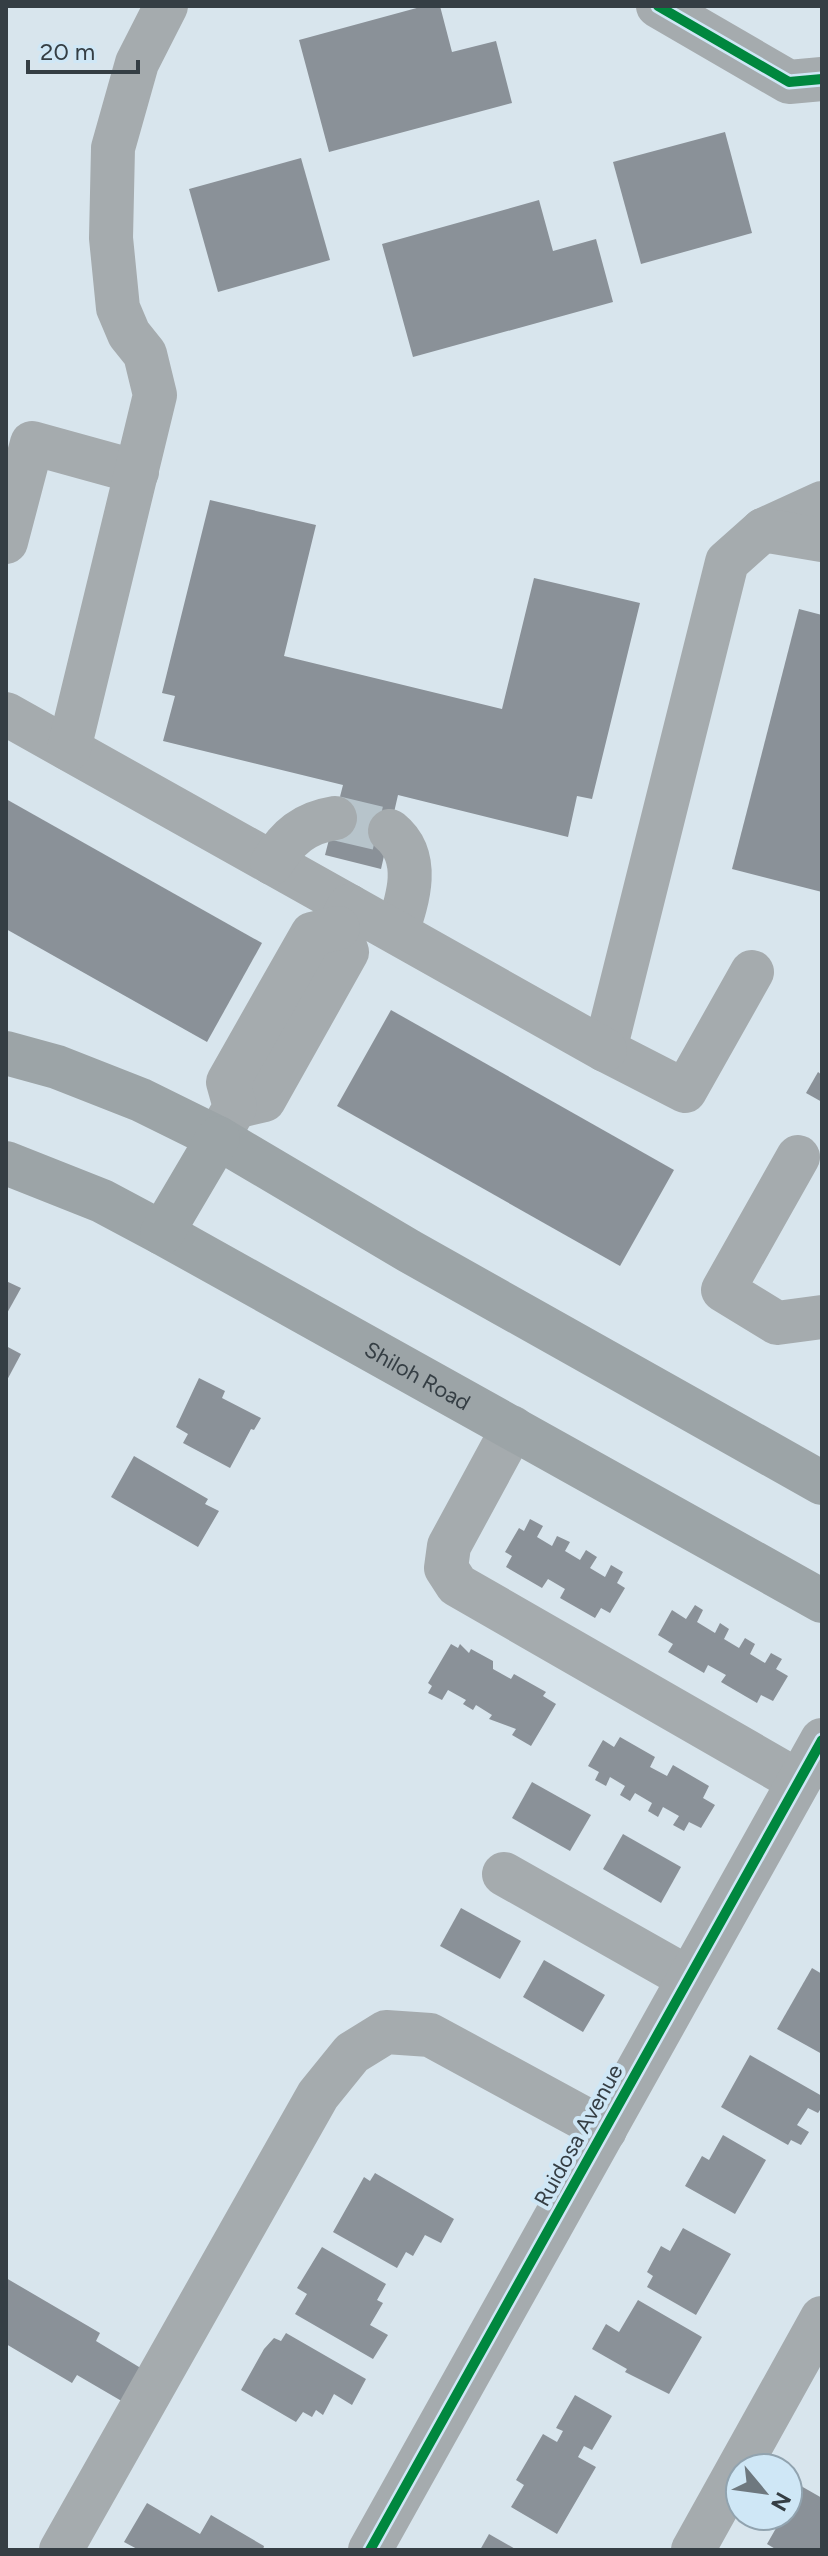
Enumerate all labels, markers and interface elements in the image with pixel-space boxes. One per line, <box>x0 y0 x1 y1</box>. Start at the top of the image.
scale bar <box>28 24 138 74</box>
text: 20 m <box>40 37 95 66</box>
street label: Shiloh Road <box>360 1336 475 1416</box>
street label: Ruidosa Avenue <box>528 2060 629 2211</box>
north arrow <box>724 2452 804 2532</box>
text: N <box>765 2487 797 2515</box>

